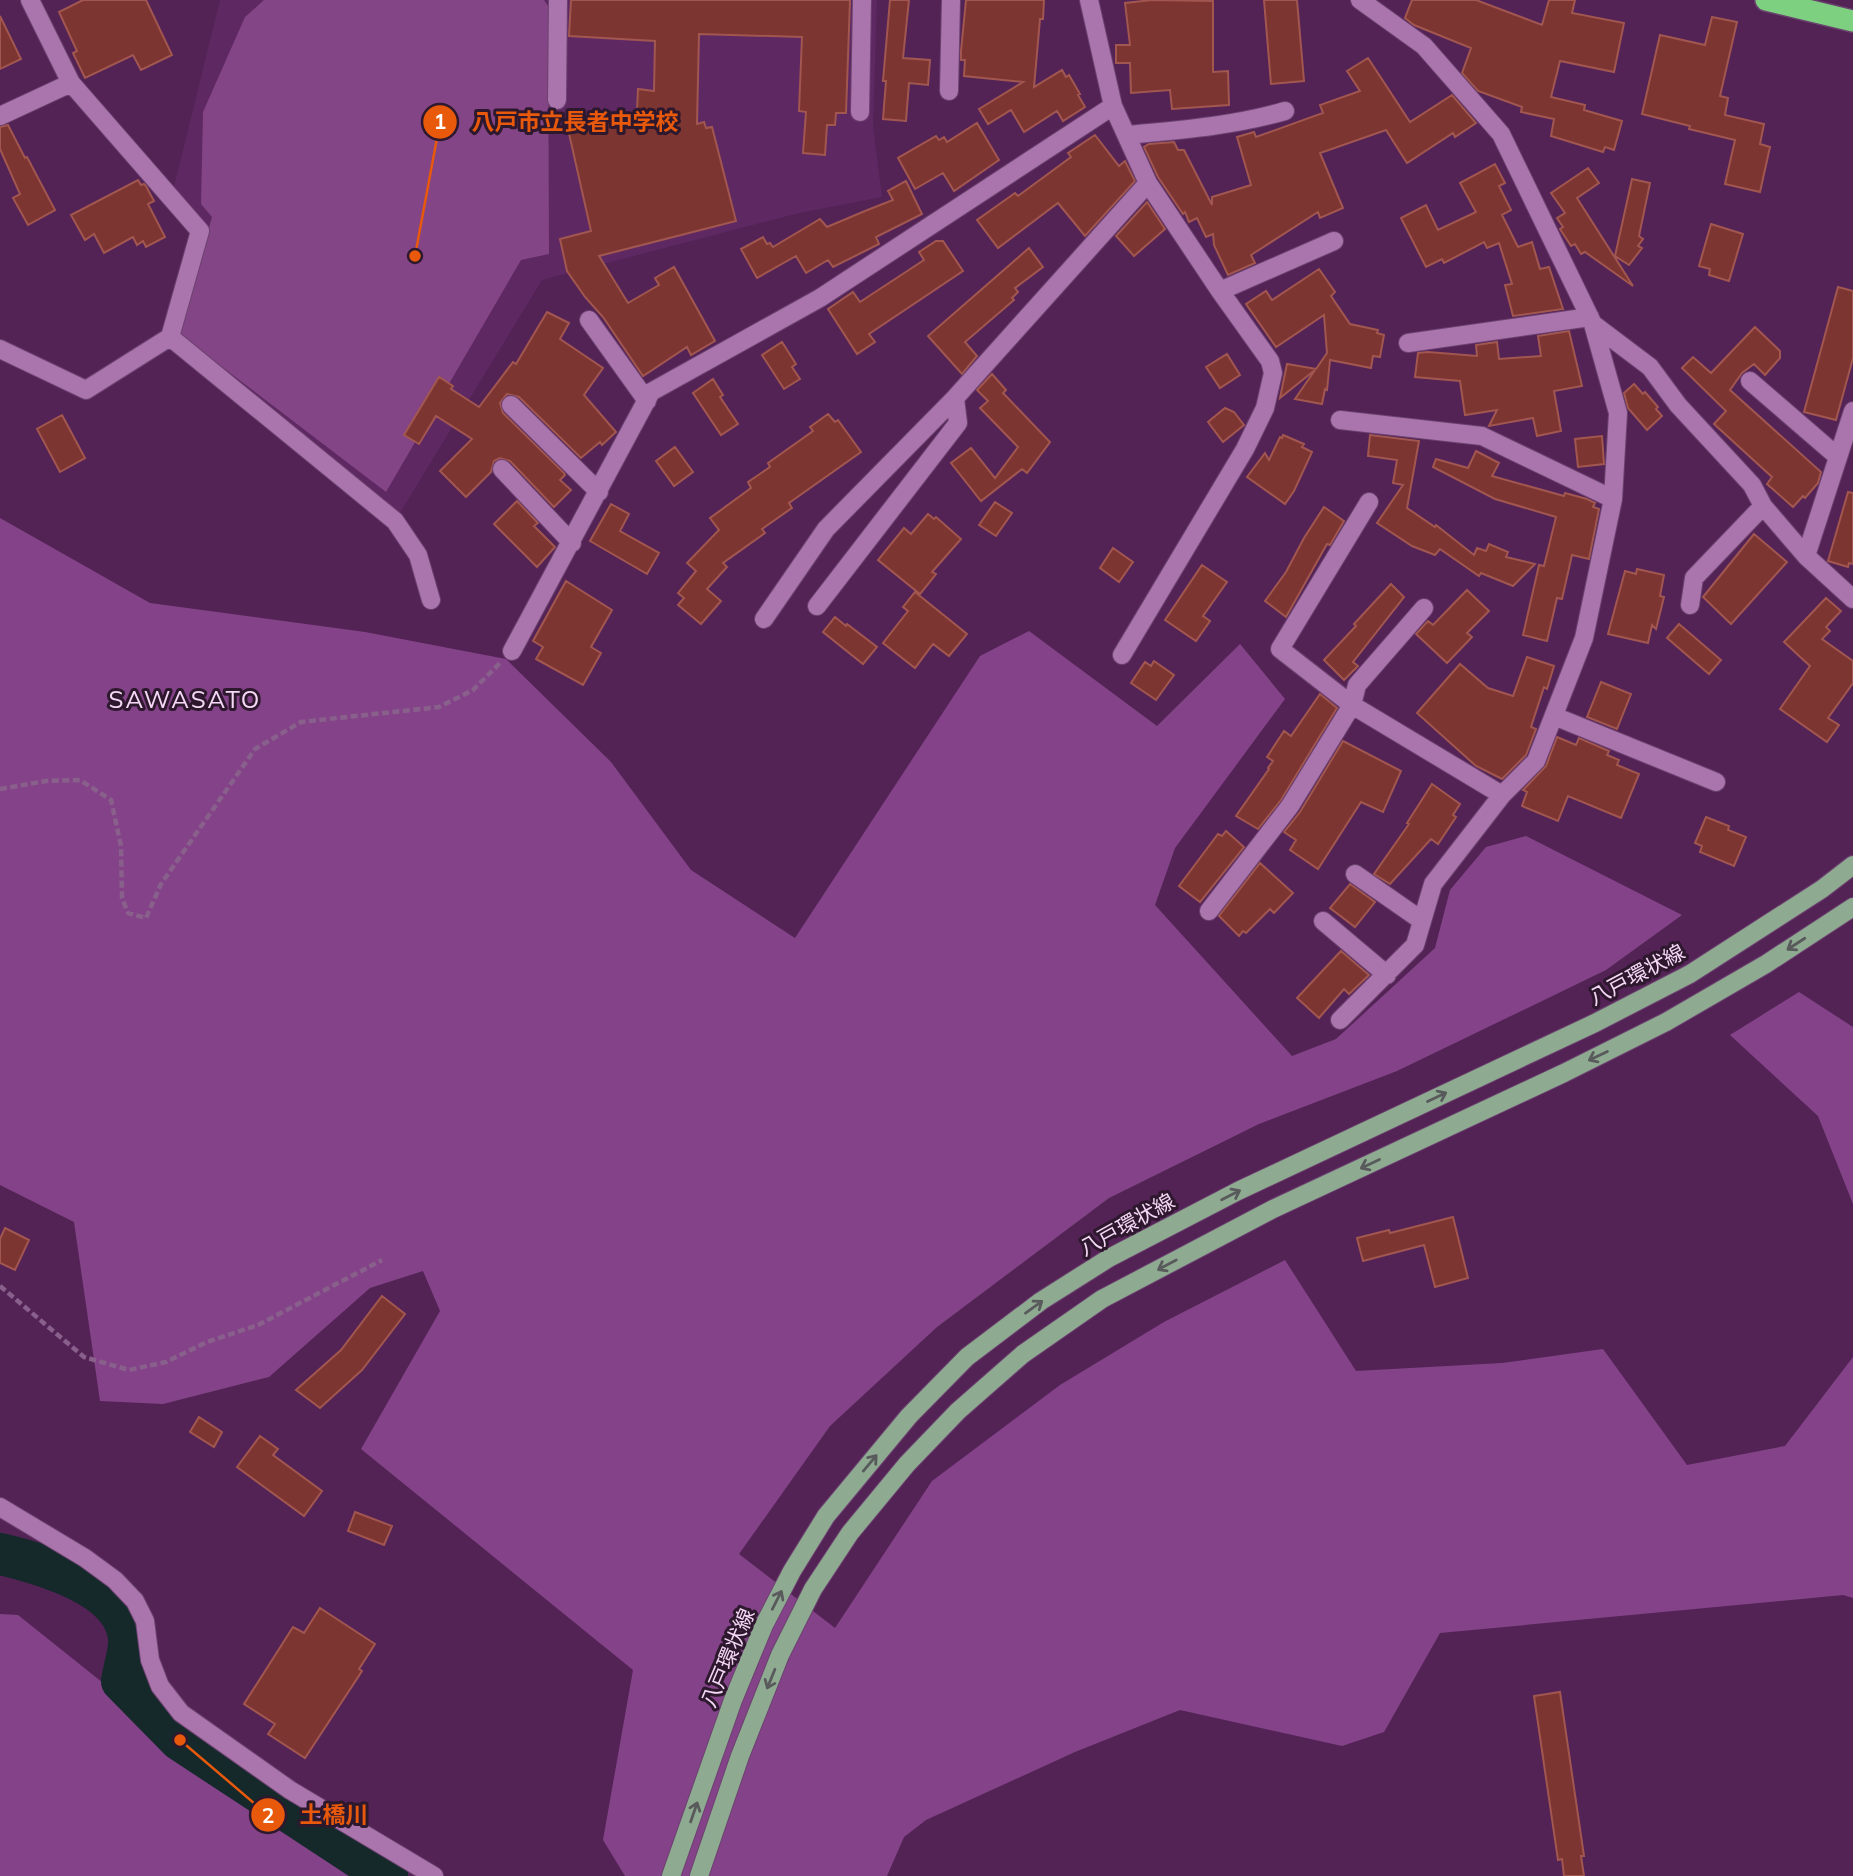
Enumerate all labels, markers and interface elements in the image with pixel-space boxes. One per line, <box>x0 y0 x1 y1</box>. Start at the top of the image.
callout: 八戸市立長者中学校 <box>423 100 693 144</box>
text: 八戸市立長者中学校 <box>472 107 679 136</box>
text: 1 <box>434 108 446 134</box>
district label: SAWASATO <box>109 684 261 714</box>
one-way arrow <box>1787 937 1806 951</box>
street label: 八戸環状線 <box>1584 938 1689 1010</box>
one-way arrow <box>1588 1049 1609 1063</box>
one-way arrow <box>1426 1090 1447 1104</box>
one-way arrow <box>1360 1158 1381 1171</box>
street label: 八戸環状線 <box>1074 1187 1179 1261</box>
one-way arrow <box>1221 1187 1241 1201</box>
one-way arrow <box>1157 1258 1177 1272</box>
one-way arrow <box>1024 1300 1043 1314</box>
one-way arrow <box>862 1455 878 1473</box>
one-way arrow <box>771 1590 785 1611</box>
street label: 八戸環状線 <box>695 1604 760 1711</box>
one-way arrow <box>764 1667 777 1689</box>
callout: 土橋川 <box>250 1793 382 1837</box>
text: 土橋川 <box>300 1800 369 1829</box>
one-way arrow <box>689 1801 701 1823</box>
text: 2 <box>262 1802 274 1828</box>

